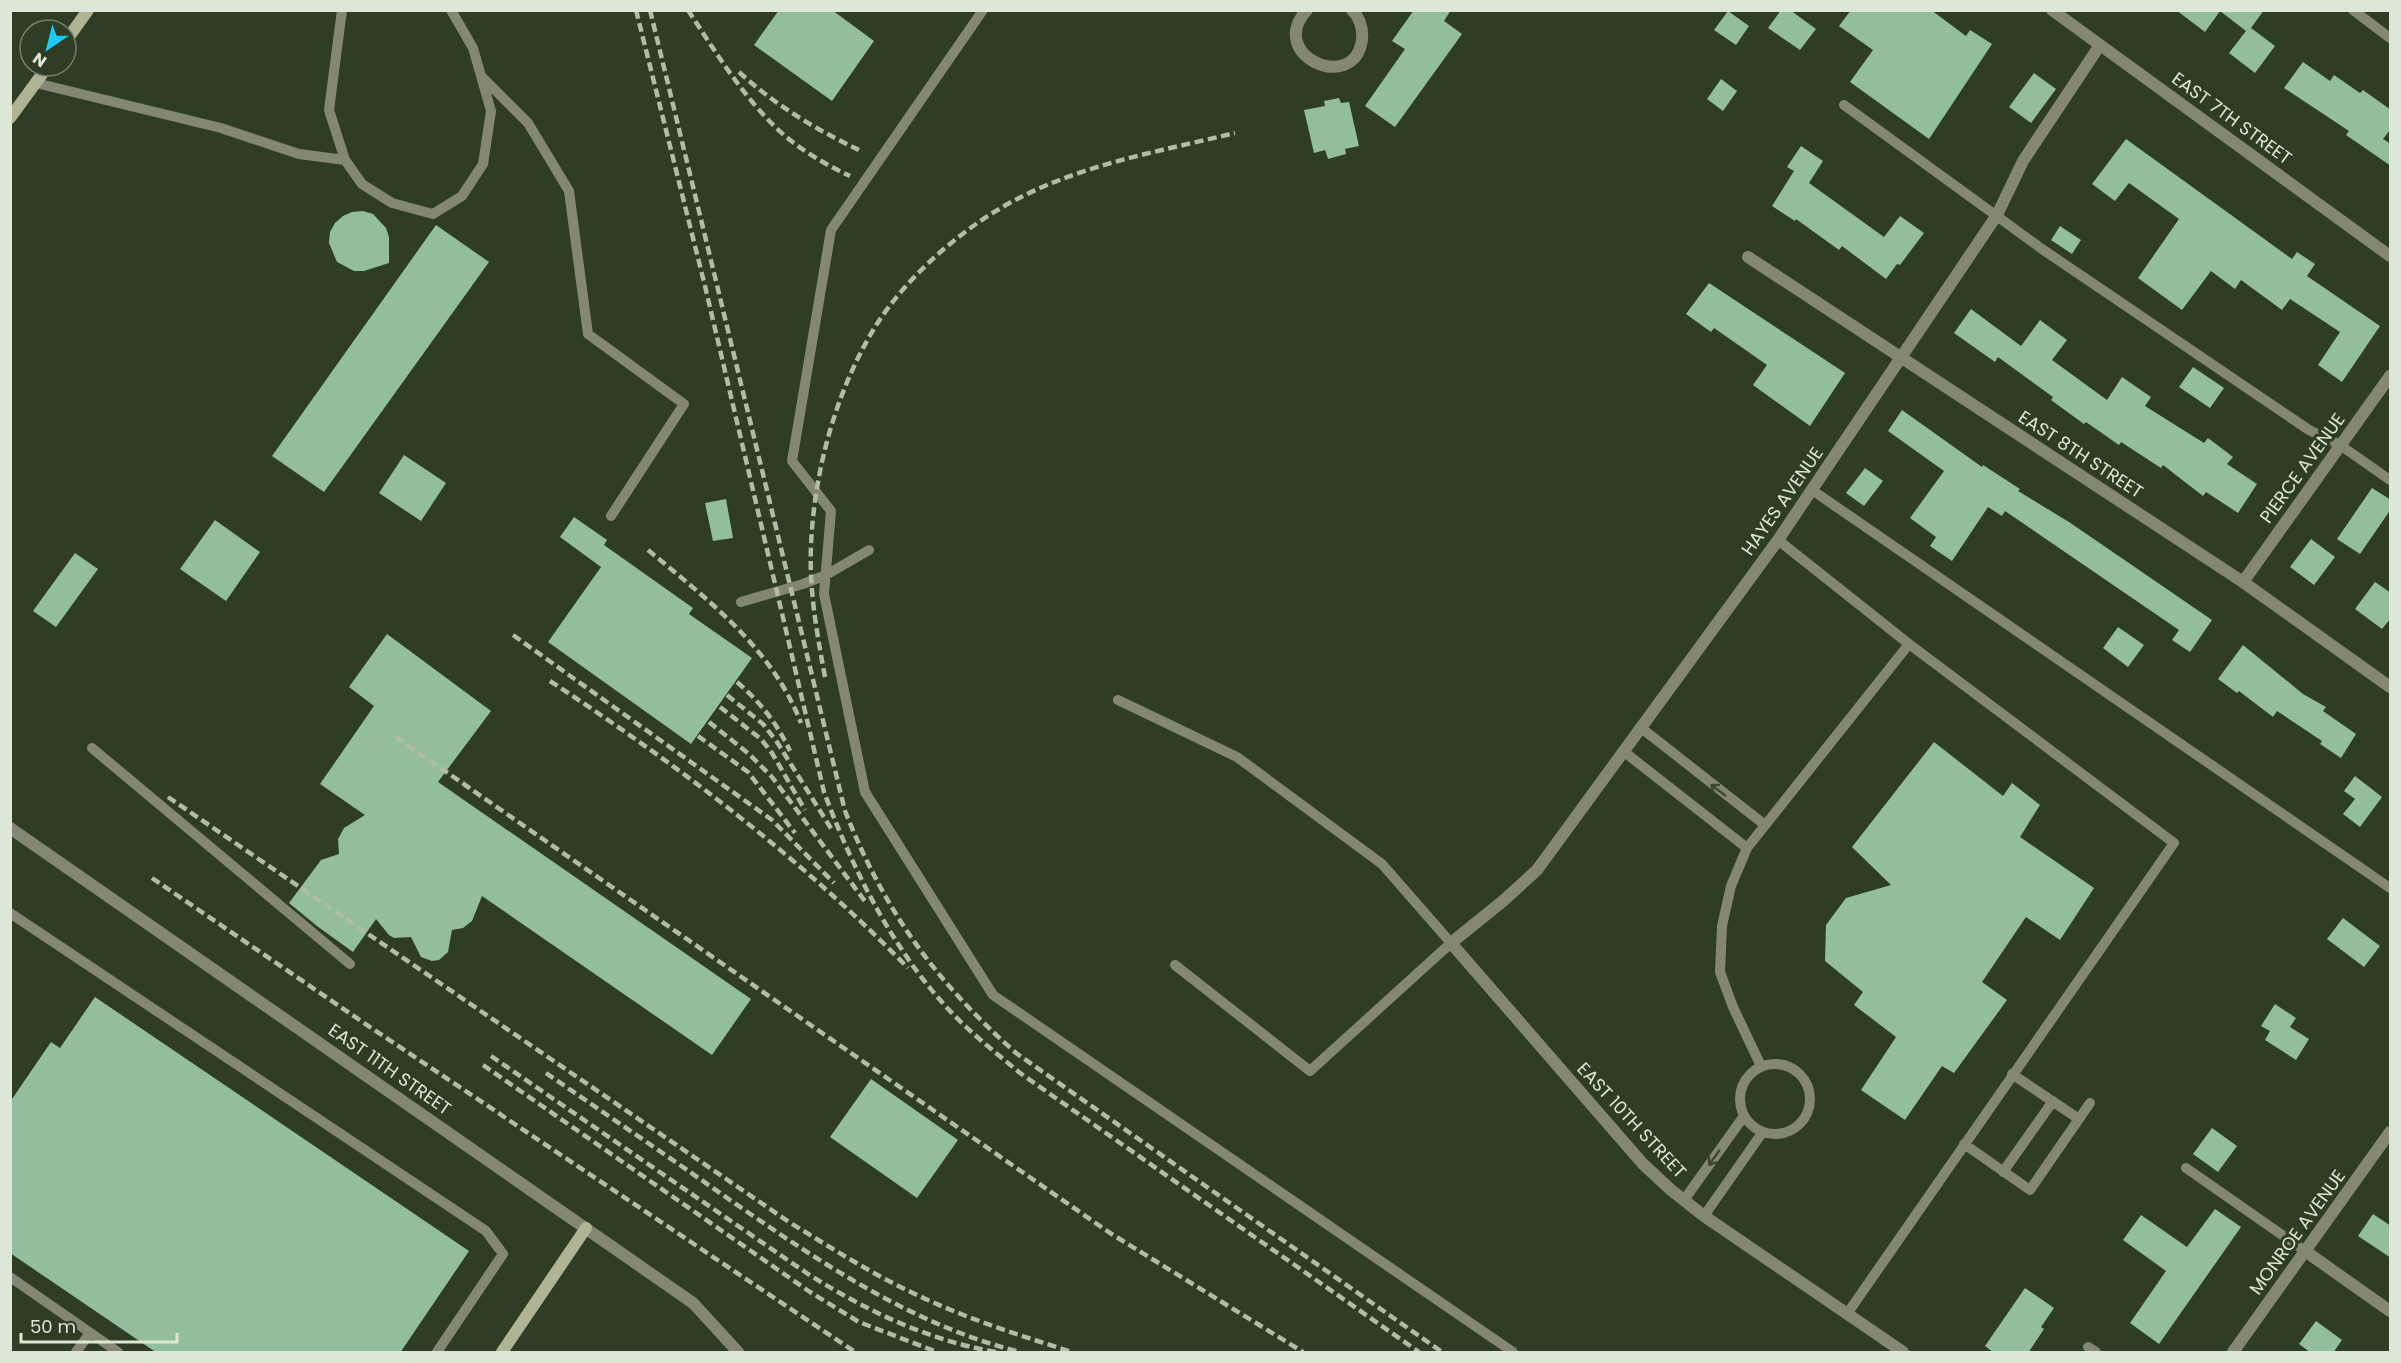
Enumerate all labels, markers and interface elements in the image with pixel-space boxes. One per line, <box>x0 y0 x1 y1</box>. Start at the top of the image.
north arrow <box>18 18 78 78</box>
text: N <box>28 47 51 73</box>
street label: EAST 7TH STREET <box>2167 66 2297 170</box>
street label: EAST 8TH STREET <box>2014 404 2149 504</box>
street label: PIERCE AVENUE <box>2254 408 2350 528</box>
street label: HAYES AVENUE <box>1735 442 1829 560</box>
one-way arrow <box>1710 784 1726 797</box>
street label: EAST 11TH STREET <box>324 1017 457 1121</box>
street label: EAST 10TH STREET <box>1572 1057 1692 1184</box>
one-way arrow <box>1708 1150 1720 1166</box>
street label: MONROE AVENUE <box>2243 1164 2351 1300</box>
scale bar <box>21 1306 177 1344</box>
text: 50 m <box>30 1314 76 1339</box>

